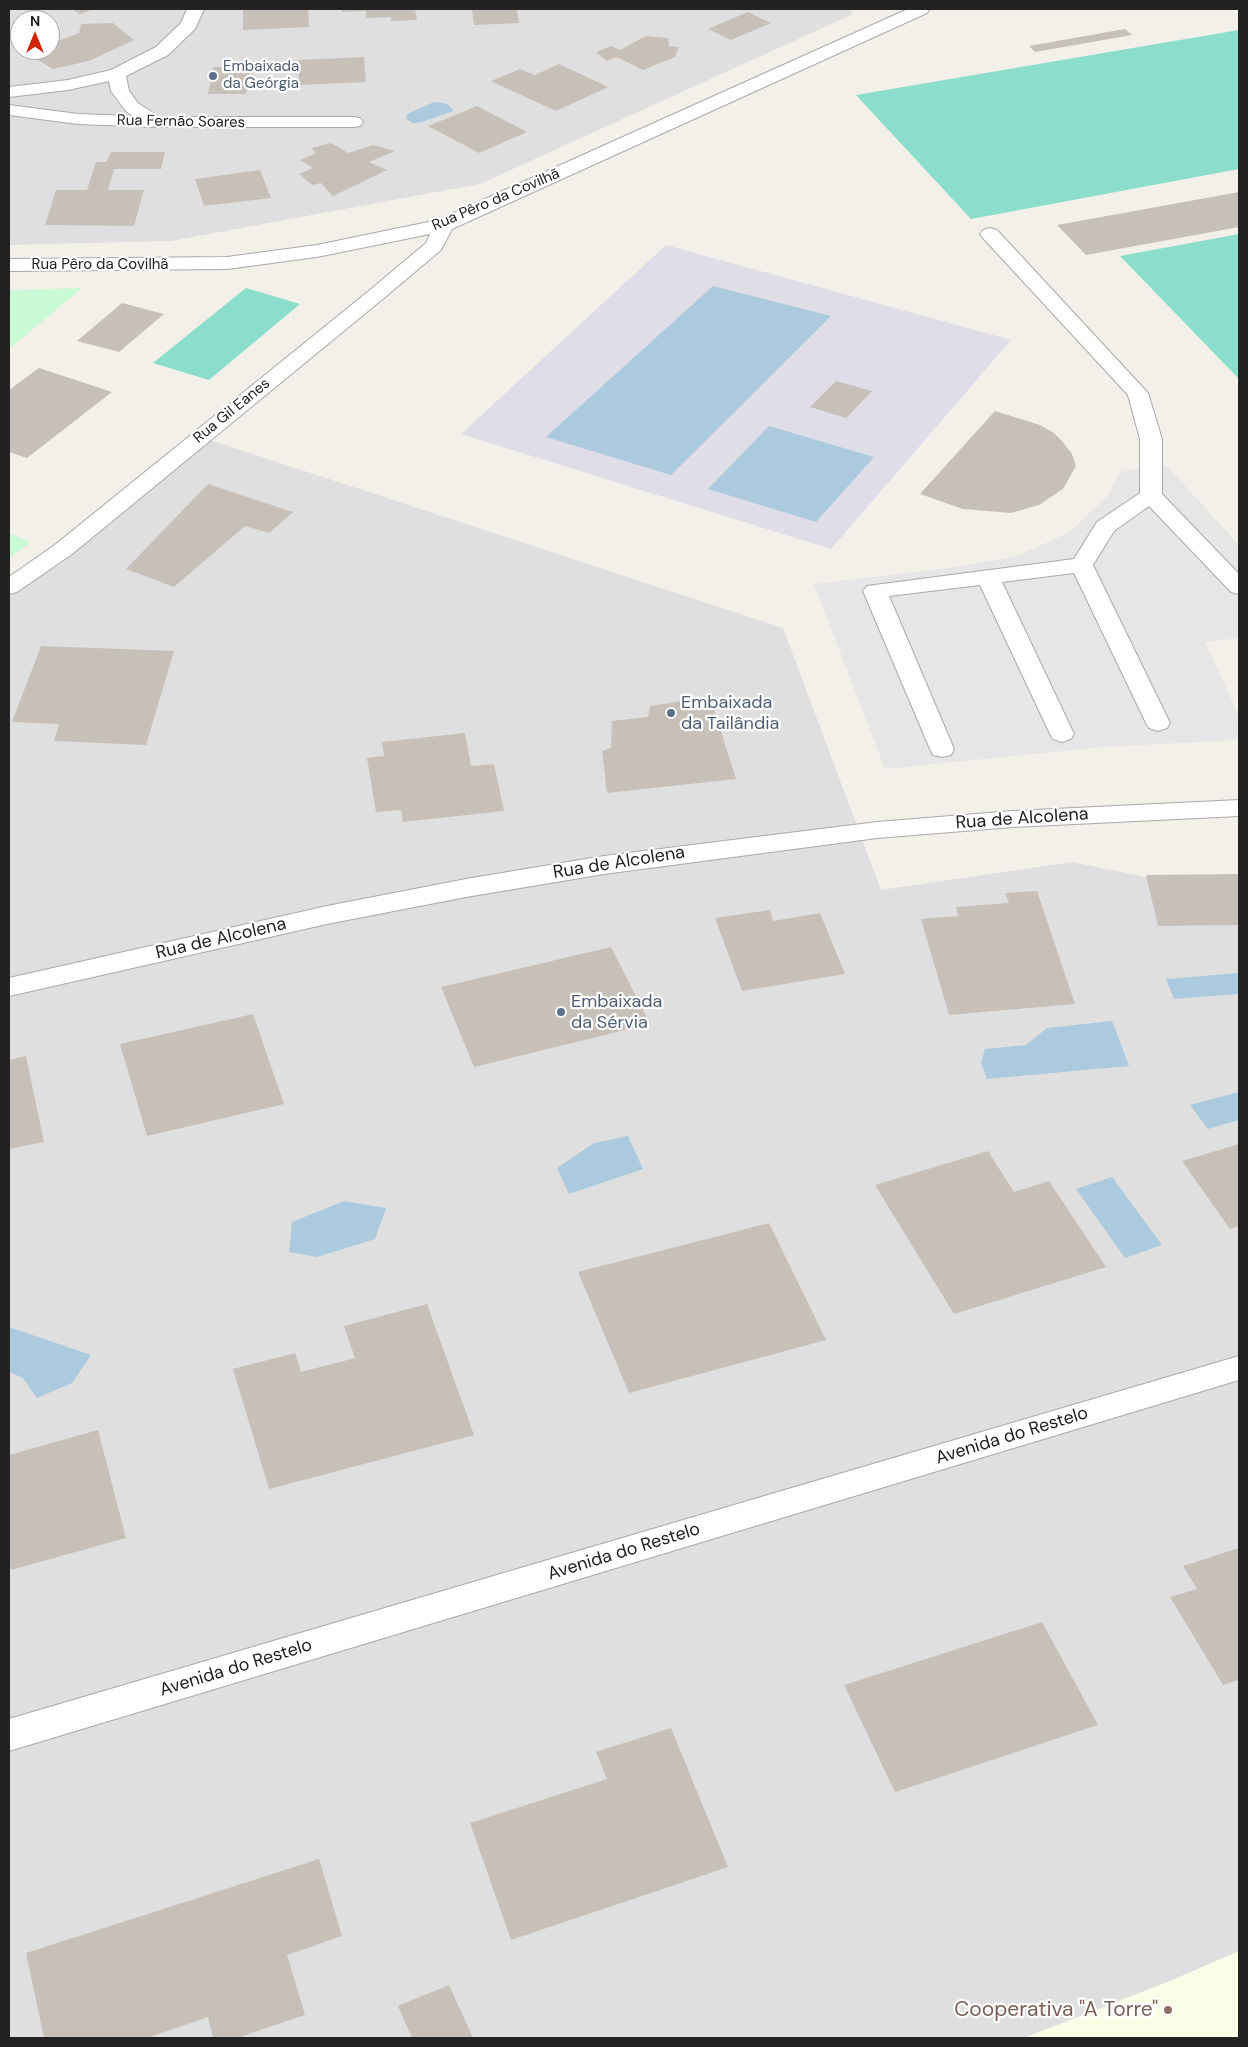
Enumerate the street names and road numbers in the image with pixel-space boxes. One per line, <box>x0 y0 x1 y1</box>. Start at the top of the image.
street label: Rua Fernão Soares <box>117 112 245 132</box>
street label: Rua Pêro da Covilhã <box>429 165 563 235</box>
street label: Rua Pêro da Covilhã <box>31 256 169 274</box>
street label: Rua Gil Eanes <box>190 375 274 447</box>
street label: Rua de Alcolena <box>955 804 1089 834</box>
street label: Rua de Alcolena <box>552 842 686 884</box>
street label: Rua de Alcolena <box>154 913 288 965</box>
street label: Avenida do Restelo <box>933 1403 1091 1469</box>
street label: Avenida do Restelo <box>545 1519 703 1585</box>
street label: Avenida do Restelo <box>157 1635 315 1701</box>

